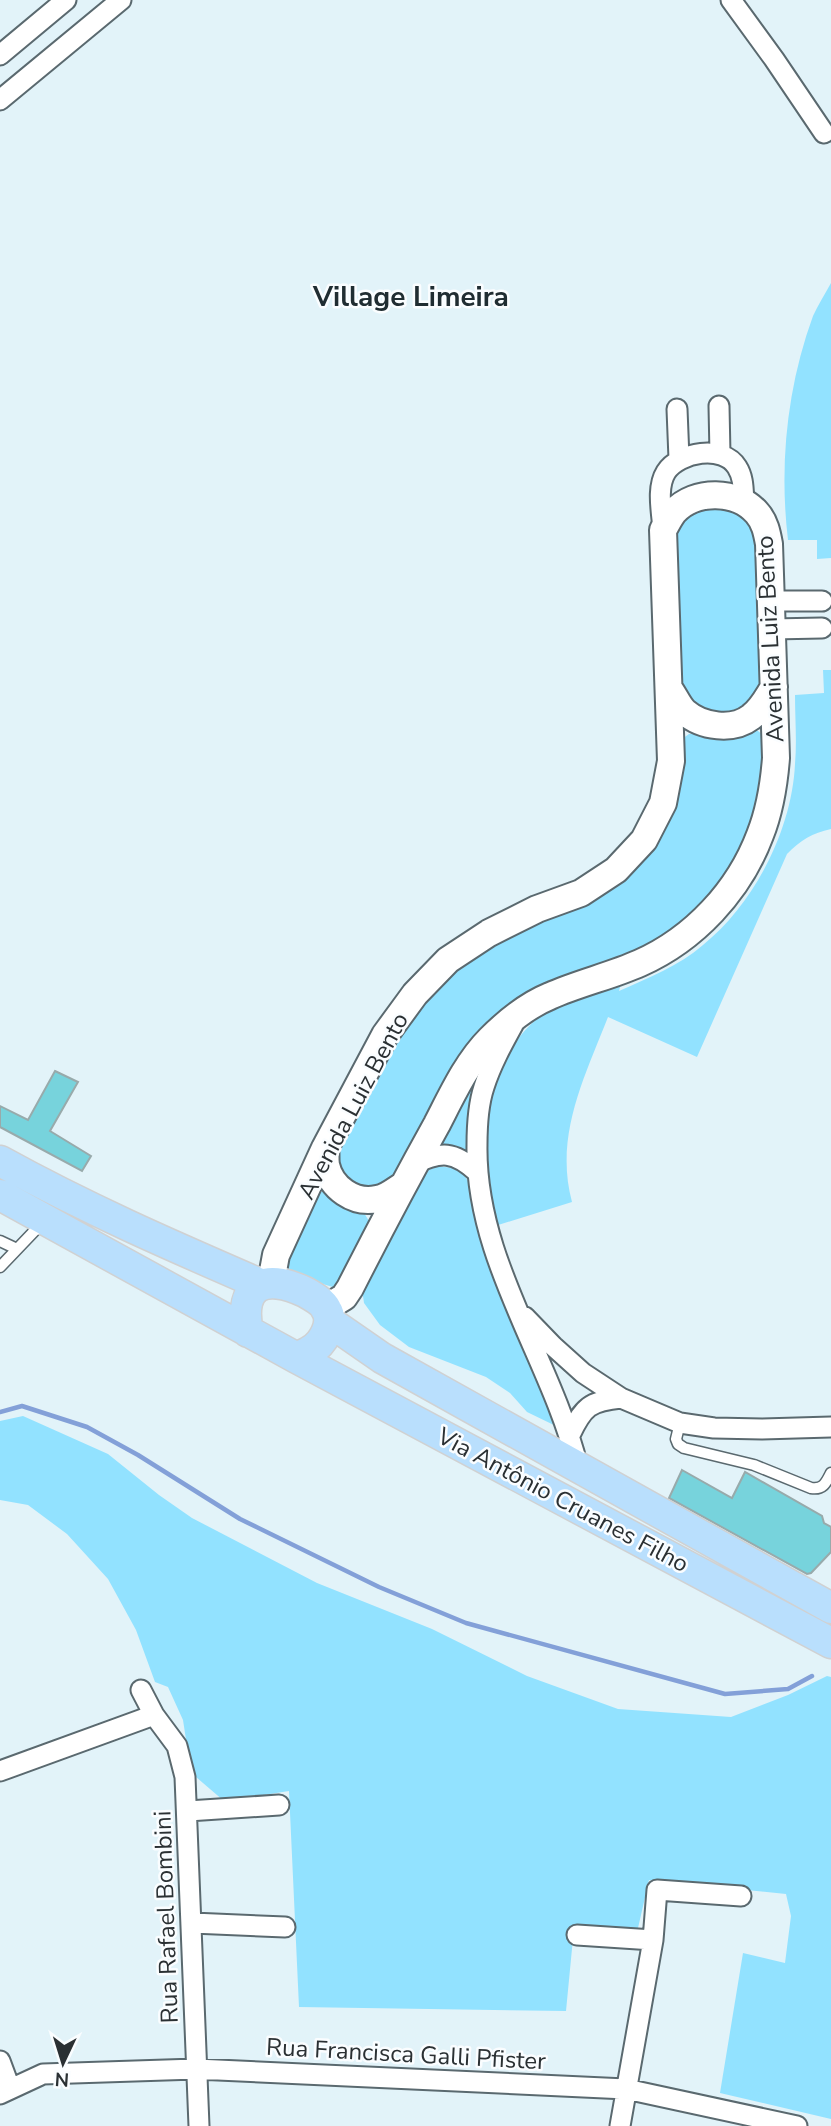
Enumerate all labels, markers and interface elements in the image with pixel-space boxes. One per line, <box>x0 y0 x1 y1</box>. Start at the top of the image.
district label: Village Limeira <box>312 278 509 316</box>
street label: Avenida Luiz Bento <box>749 535 791 743</box>
street label: Avenida Luiz Bento <box>290 1007 416 1205</box>
street label: Via Antônio Cruanes Filho <box>431 1420 694 1580</box>
street label: Rua Rafael Bombini <box>146 1810 186 2024</box>
north arrow <box>28 2028 98 2098</box>
street label: Rua Francisca Galli Pfister <box>265 2031 547 2077</box>
text: N <box>54 2065 70 2092</box>

